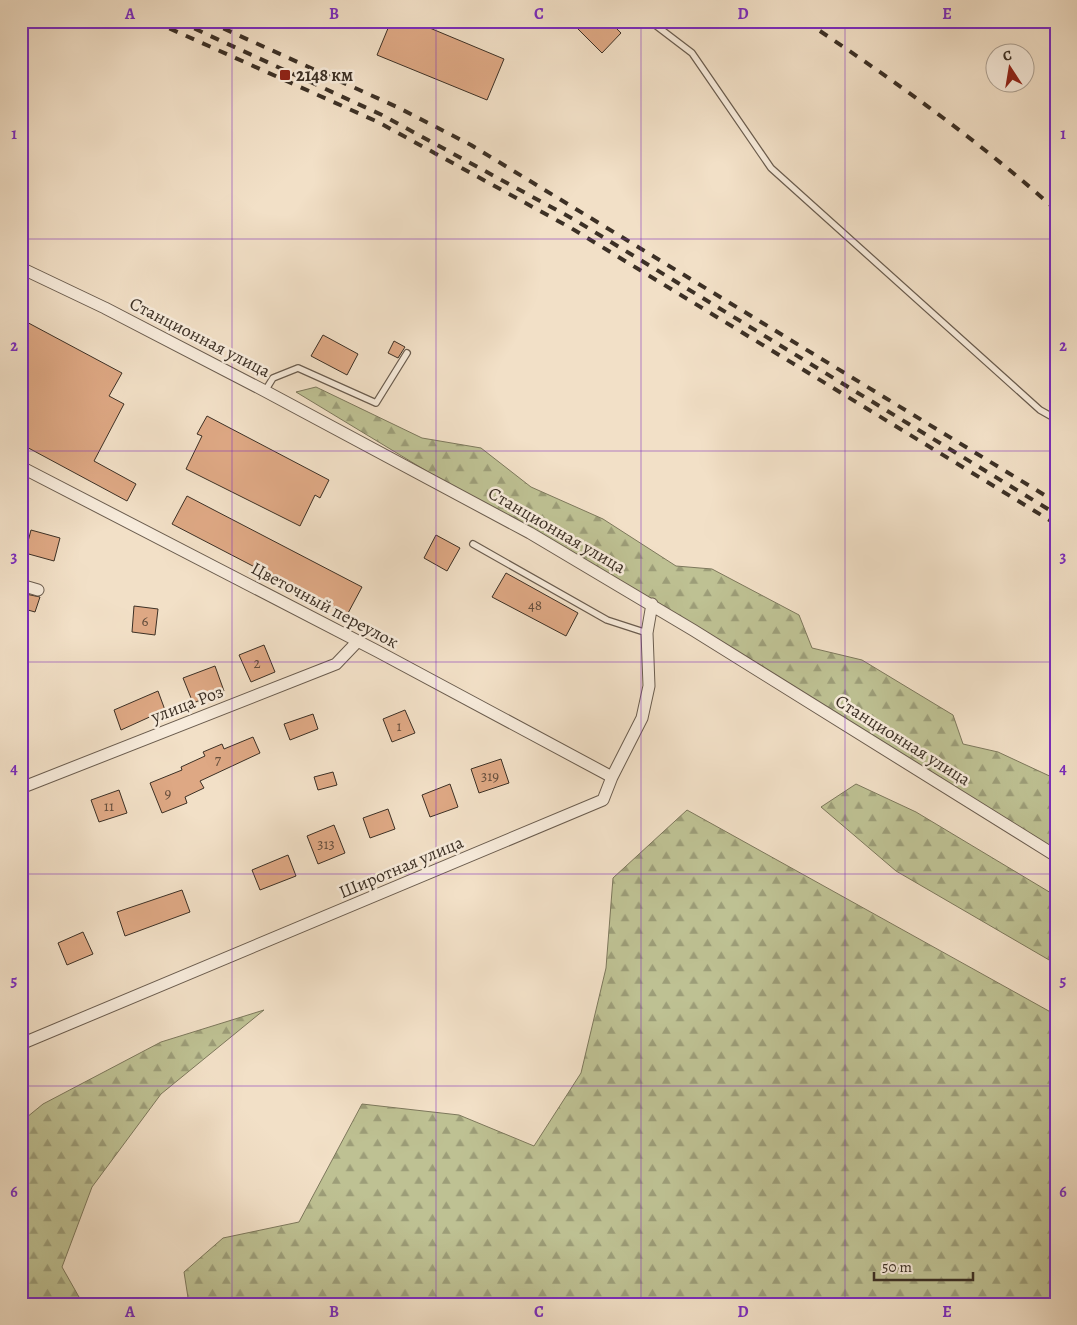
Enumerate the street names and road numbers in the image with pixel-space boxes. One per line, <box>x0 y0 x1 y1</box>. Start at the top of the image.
street label: Станционная улица <box>125 291 275 383</box>
street label: Станционная улица <box>484 481 631 580</box>
street label: Цветочный переулок <box>247 556 403 654</box>
street label: улица Роз <box>147 679 227 729</box>
street label: Станционная улица <box>831 689 976 792</box>
street label: Широтная улица <box>335 830 468 904</box>

